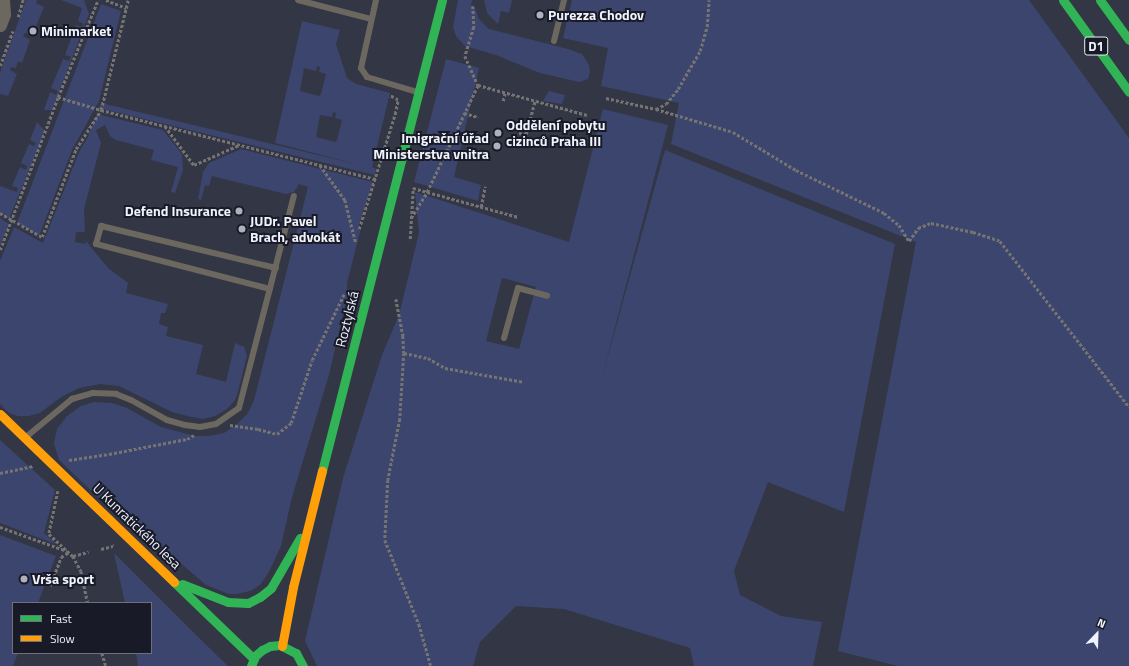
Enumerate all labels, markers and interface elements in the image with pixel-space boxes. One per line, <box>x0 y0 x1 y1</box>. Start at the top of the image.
place label: Purezza Chodov <box>548 7 644 23</box>
marker: Purezza Chodov <box>535 10 545 20</box>
place label: Minimarket <box>41 23 111 39</box>
marker: Minimarket <box>28 26 38 36</box>
road number: D1 <box>1084 35 1108 57</box>
place label: Oddělení pobytu cizinců Praha III <box>506 117 605 150</box>
marker: Oddělení pobytu cizinců Praha III <box>493 128 503 138</box>
place label: Imigrační úřad Ministerstva vnitra <box>373 130 489 162</box>
marker: Imigrační úřad Ministerstva vnitra <box>492 141 502 151</box>
place label: Defend Insurance <box>125 203 231 219</box>
marker: Defend Insurance <box>234 206 244 216</box>
place label: JUDr. Pavel Brach, advokát <box>250 213 340 246</box>
marker: JUDr. Pavel Brach, advokát <box>237 224 247 234</box>
street label: Roztylská <box>332 289 362 349</box>
street label: U Kunratického lesa <box>89 480 185 572</box>
place label: Vrša sport <box>32 571 94 587</box>
marker: Vrša sport <box>19 574 29 584</box>
legend <box>12 602 152 654</box>
text: Fast <box>50 609 72 628</box>
north arrow <box>1077 614 1117 654</box>
text: N <box>1095 614 1108 632</box>
text: Slow <box>50 629 75 648</box>

